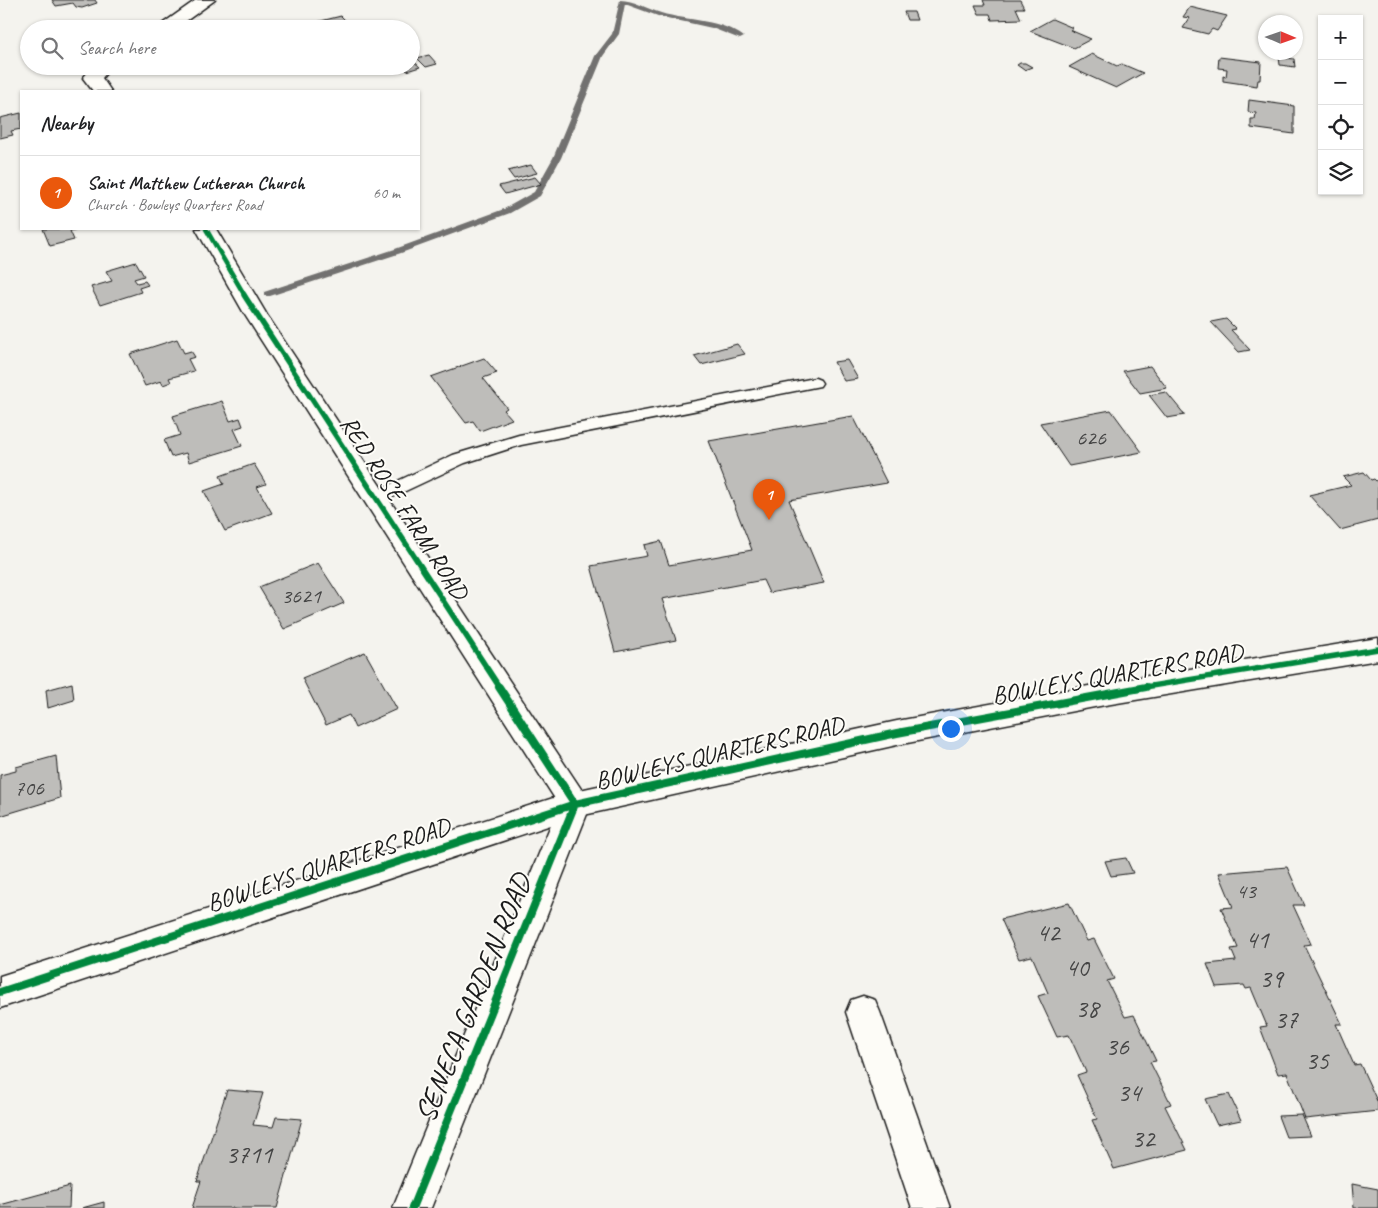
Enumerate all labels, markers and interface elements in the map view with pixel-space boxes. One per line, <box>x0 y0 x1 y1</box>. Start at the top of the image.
north arrow <box>1258 15 1303 60</box>
map controls <box>1318 15 1363 195</box>
button: + <box>1318 15 1363 60</box>
search box <box>20 20 420 75</box>
icon: search <box>38 34 66 62</box>
text: Search here <box>78 36 155 60</box>
button: − <box>1318 60 1363 105</box>
button: locate <box>1318 105 1363 150</box>
text: Nearby <box>40 110 93 136</box>
button: layers <box>1318 150 1363 195</box>
text: Saint Matthew Lutheran Church <box>87 171 305 195</box>
text: 1 <box>52 183 60 203</box>
text: 60 m <box>373 183 400 203</box>
text: Church · Bowleys Quarters Road <box>87 195 262 215</box>
street label: RED ROSE FARM ROAD <box>333 410 477 608</box>
house number: 626 <box>1076 424 1107 452</box>
pin: 1 <box>753 479 785 520</box>
house number: 3621 <box>281 582 322 610</box>
street label: BOWLEYS QUARTERS ROAD <box>989 636 1248 712</box>
street label: BOWLEYS QUARTERS ROAD <box>592 708 849 797</box>
your location <box>938 716 964 742</box>
house number: 706 <box>14 774 45 802</box>
street label: BOWLEYS QUARTERS ROAD <box>203 810 456 919</box>
street label: SENECA GARDEN ROAD <box>406 866 541 1127</box>
house number: 43 <box>1236 877 1258 905</box>
house number: 42 <box>1036 916 1062 949</box>
house number: 41 <box>1245 923 1270 956</box>
house number: 40 <box>1065 951 1091 984</box>
house number: 39 <box>1259 962 1285 995</box>
house number: 38 <box>1075 992 1101 1025</box>
house number: 37 <box>1274 1003 1299 1036</box>
house number: 36 <box>1105 1030 1130 1063</box>
house number: 35 <box>1305 1044 1330 1077</box>
house number: 34 <box>1117 1076 1143 1109</box>
house number: 32 <box>1131 1122 1157 1155</box>
house number: 3711 <box>226 1138 274 1171</box>

